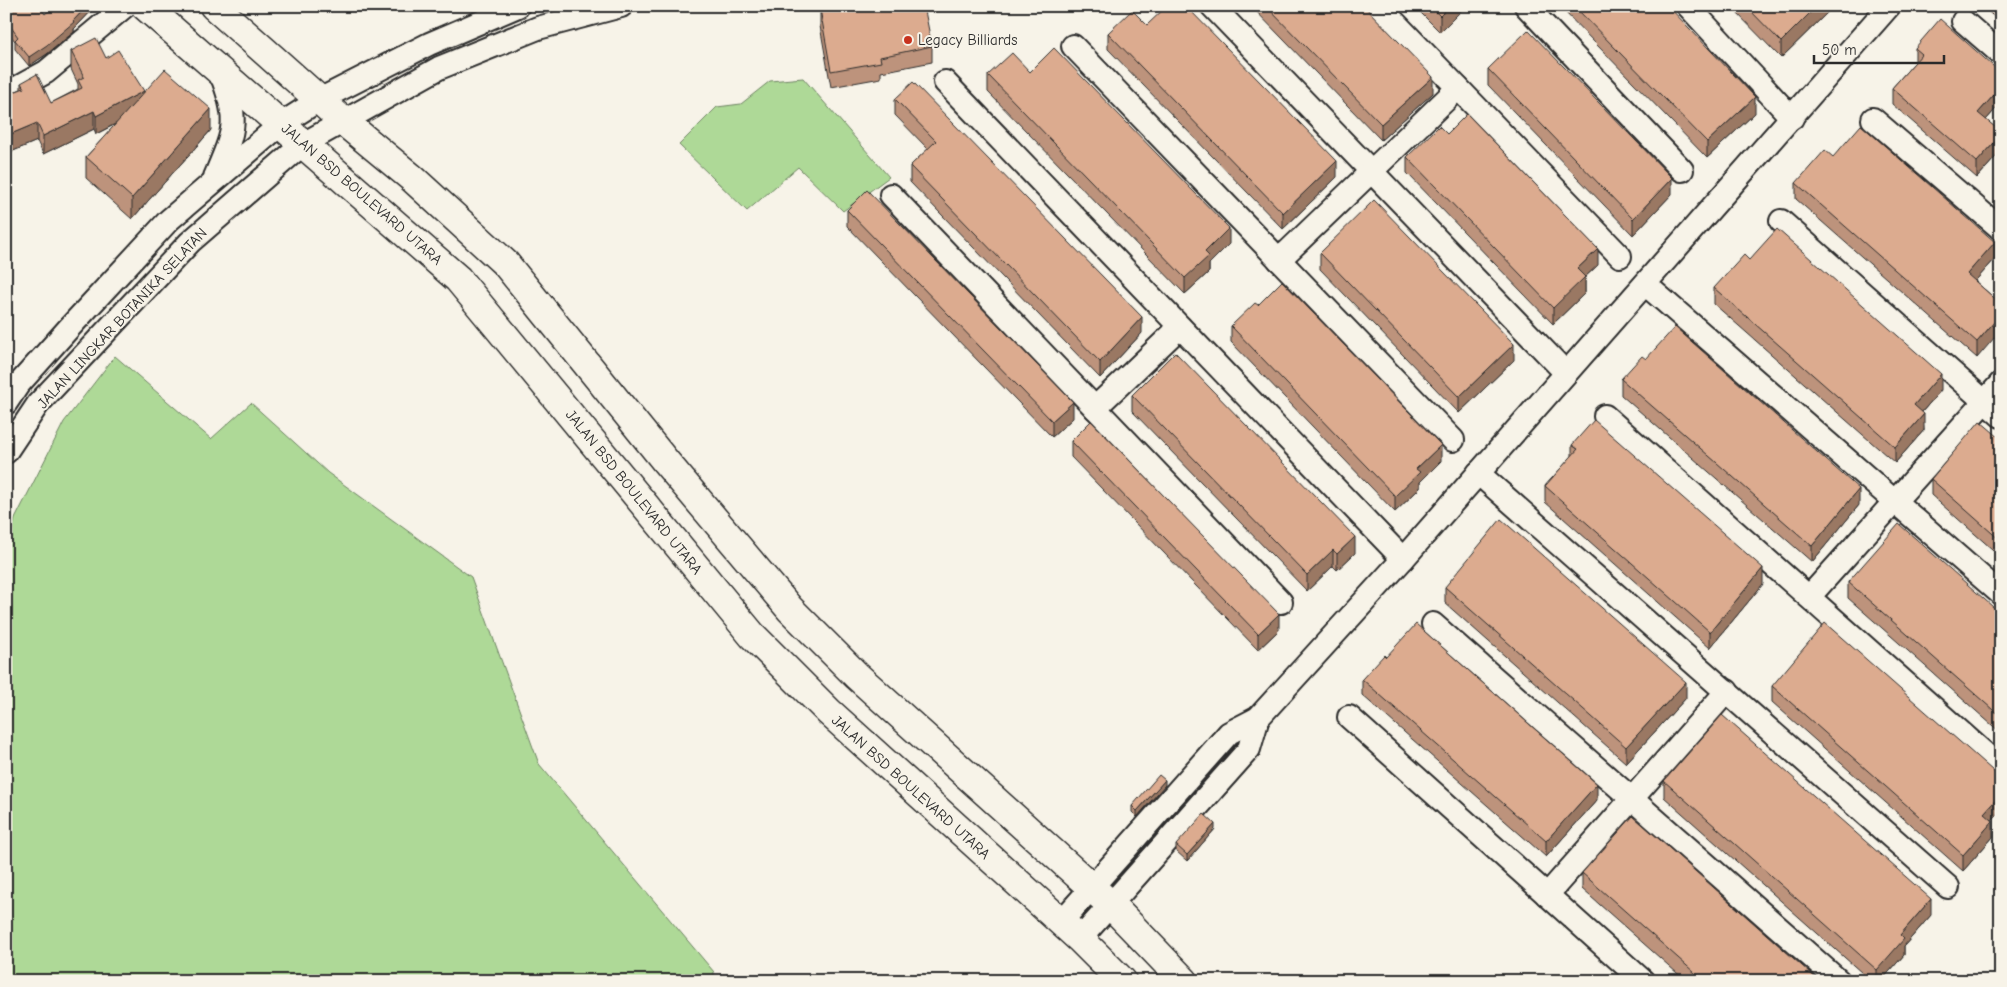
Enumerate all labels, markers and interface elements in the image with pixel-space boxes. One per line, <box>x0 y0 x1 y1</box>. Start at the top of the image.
place label: Legacy Billiards <box>918 31 1018 49</box>
scale bar <box>1814 32 1944 64</box>
marker: Legacy Billiards <box>902 34 914 46</box>
text: 50 m <box>1822 41 1857 59</box>
street label: JALAN BSD BOULEVARD UTARA <box>278 119 446 269</box>
street label: JALAN LINGKAR BOTANIKA SELATAN <box>33 224 211 412</box>
street label: JALAN BSD BOULEVARD UTARA <box>562 406 706 578</box>
street label: JALAN BSD BOULEVARD UTARA <box>828 711 994 863</box>

